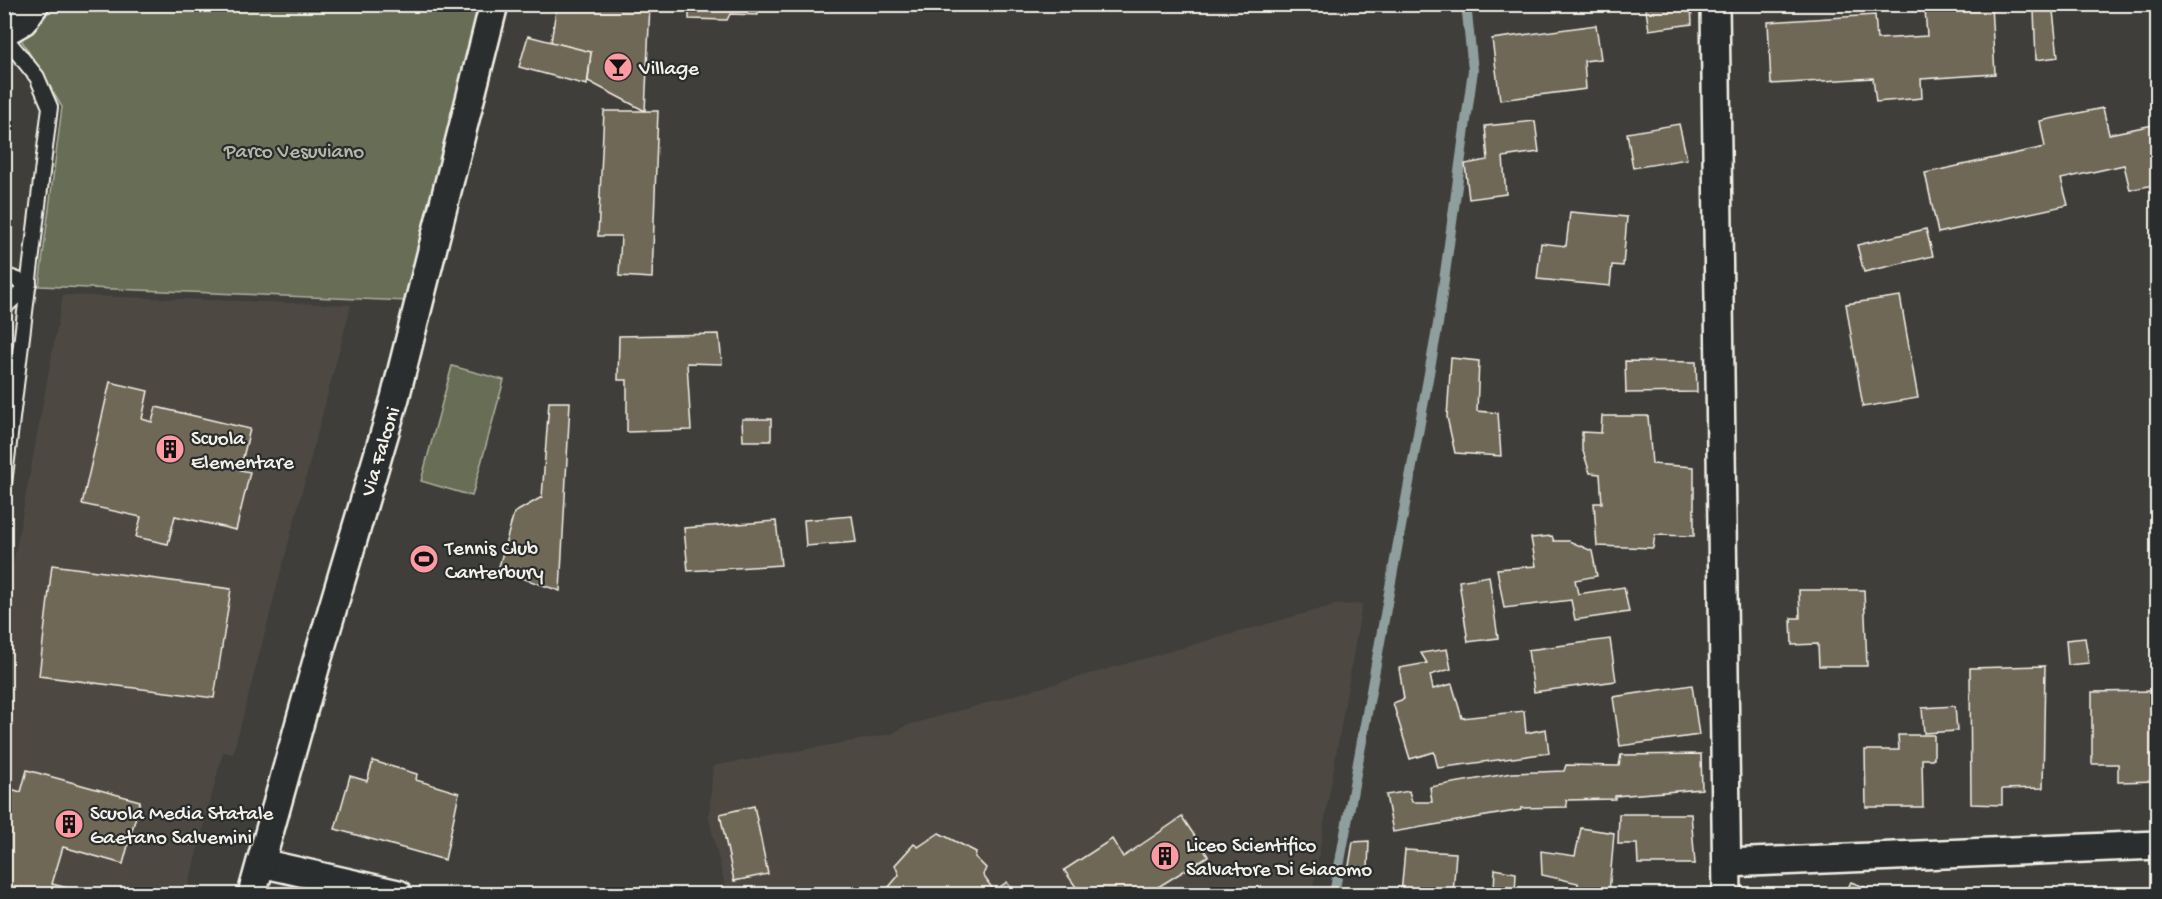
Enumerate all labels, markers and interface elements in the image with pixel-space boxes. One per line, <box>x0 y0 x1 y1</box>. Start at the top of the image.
bar icon: Village <box>602 51 634 83</box>
place label: Village <box>638 58 700 83</box>
park label: Parco Vesuviano <box>223 141 364 166</box>
street label: Via Falconi <box>357 404 408 501</box>
place label: Scuola Elementare <box>191 428 295 477</box>
building icon: Scuola Elementare <box>154 433 186 465</box>
place label: Tennis Club Canterbury <box>444 538 544 587</box>
sports icon: Tennis Club Canterbury <box>408 543 440 575</box>
place label: Scuola Media Statale Gaetano Salvemini <box>90 803 275 852</box>
building icon: Scuola Media Statale Gaetano Salvemini <box>53 808 85 840</box>
place label: Liceo Scientifico Salvatore Di Giacomo <box>1186 835 1372 884</box>
building icon: Liceo Scientifico Salvatore Di Giacomo <box>1149 840 1181 872</box>

